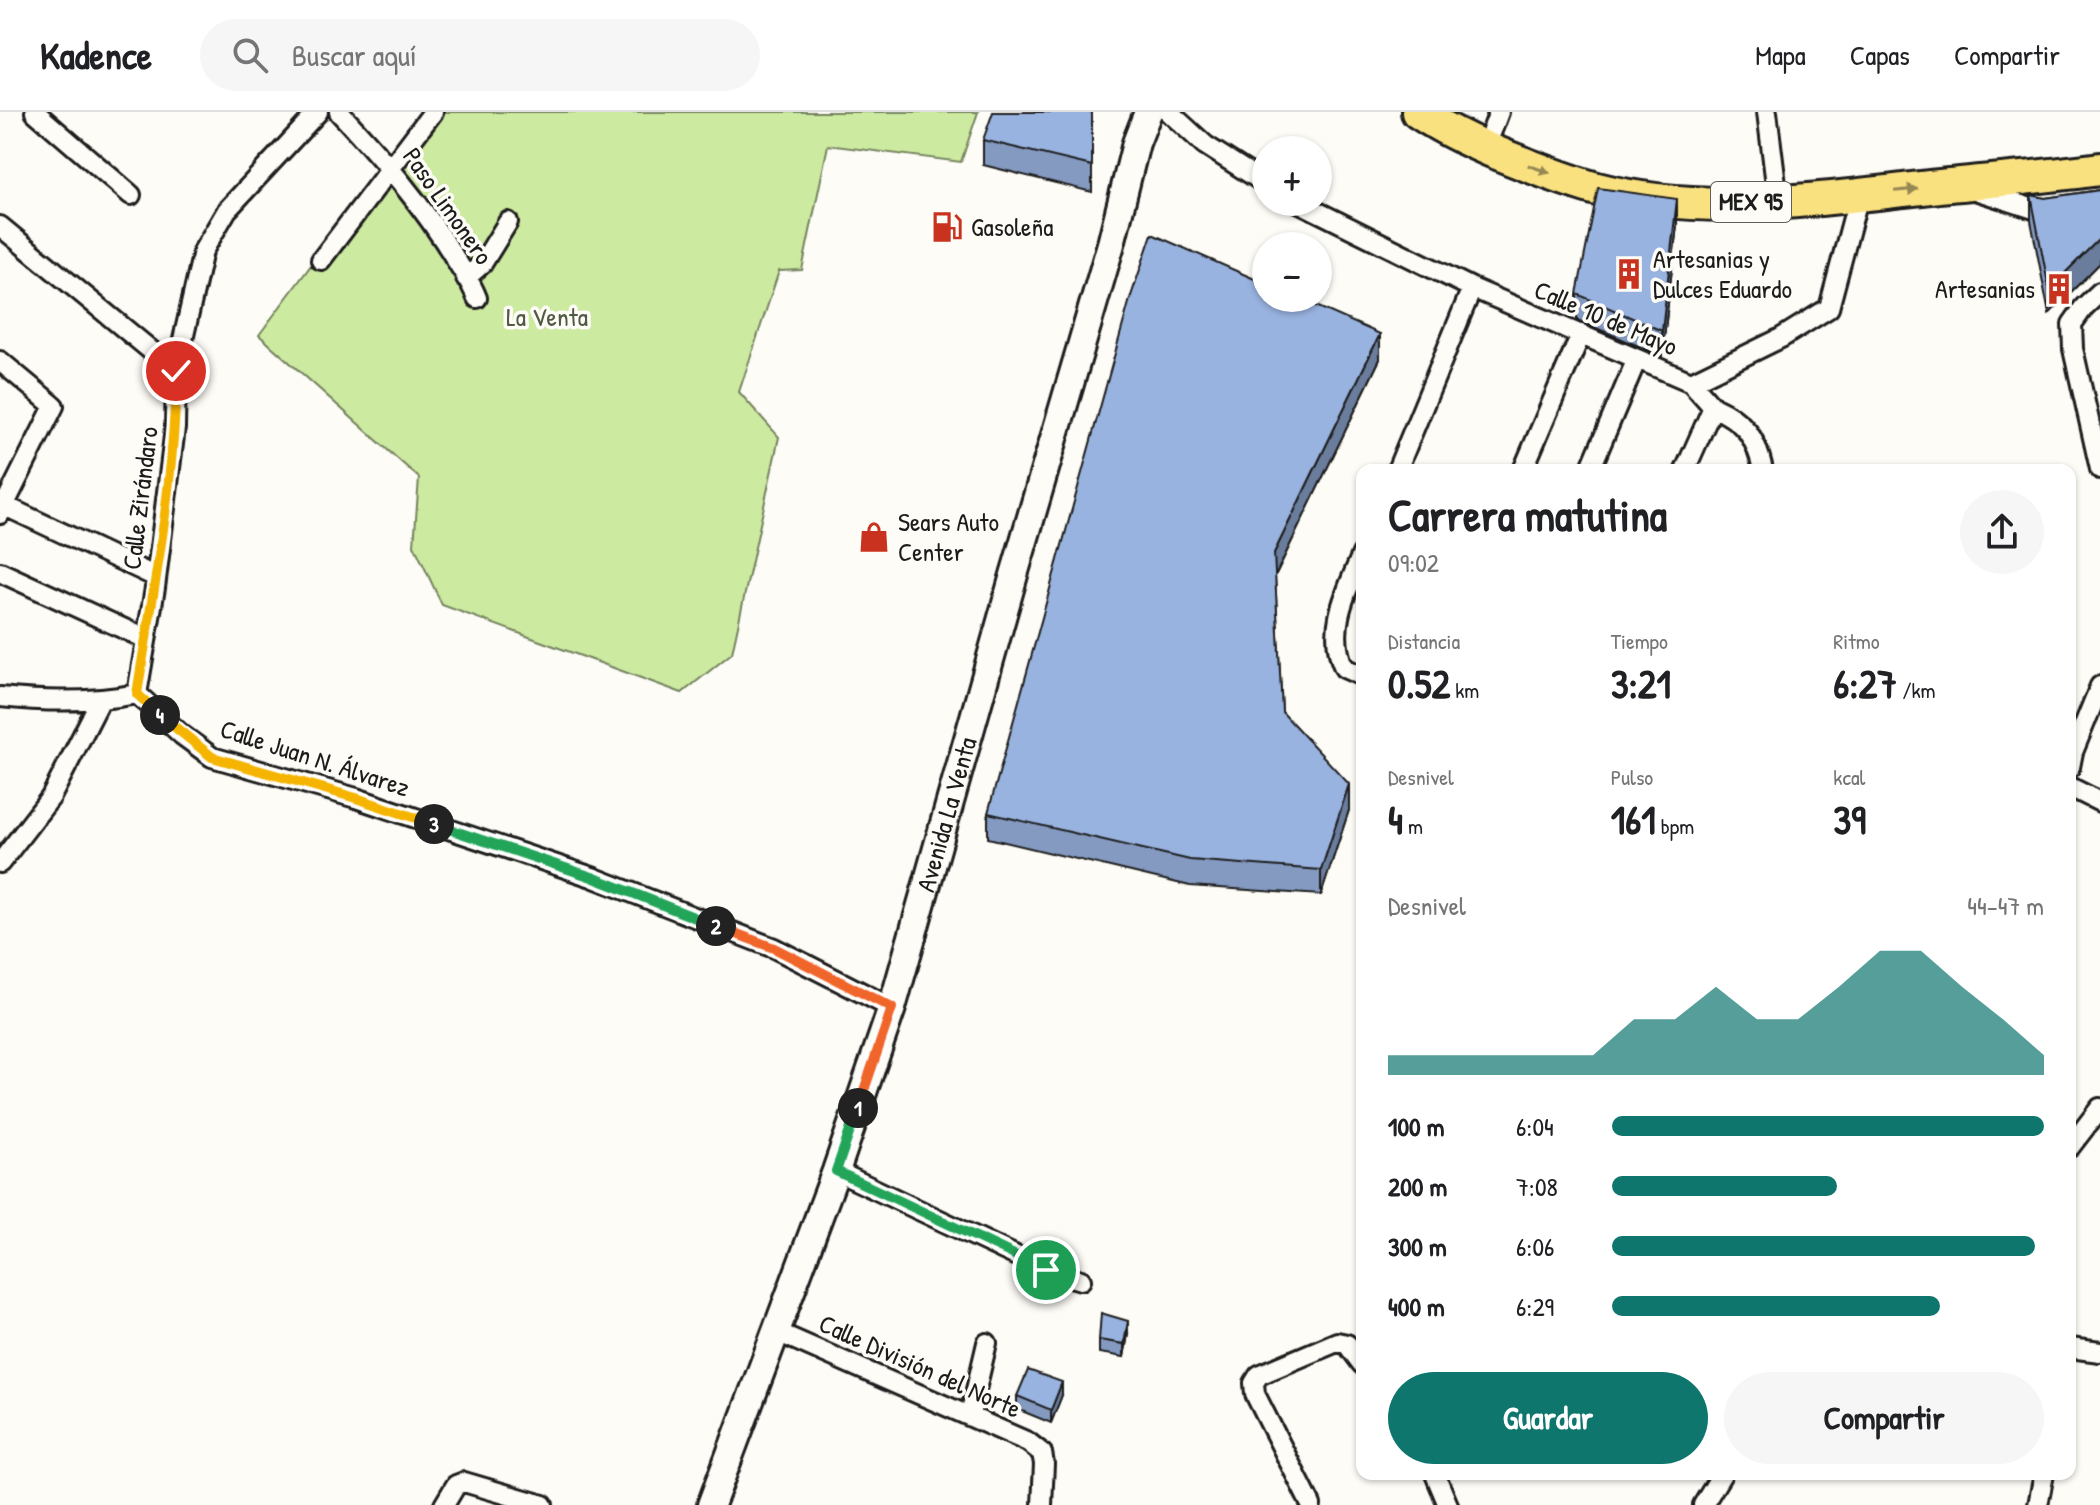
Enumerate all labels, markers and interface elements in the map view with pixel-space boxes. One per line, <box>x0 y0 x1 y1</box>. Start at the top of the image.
search box <box>200 19 760 91</box>
text: Kadence <box>40 29 152 81</box>
icon: search <box>228 33 272 77</box>
text: Buscar aquí <box>292 35 417 75</box>
text: Mapa <box>1755 36 1806 74</box>
text: Capas <box>1850 36 1910 74</box>
text: Compartir <box>1954 36 2060 74</box>
map controls <box>1252 136 1332 312</box>
button: + <box>1252 136 1332 216</box>
street label: Paso Limonero <box>395 140 502 271</box>
one-way arrow <box>1527 163 1551 176</box>
road number: MEX 95 <box>1711 182 1791 222</box>
one-way arrow <box>1894 183 1919 196</box>
place label: Gasoleña <box>971 209 1053 244</box>
fuel station icon: Gasoleña <box>930 210 964 244</box>
button: − <box>1252 232 1332 312</box>
place label: Artesanias y Dulces Eduardo <box>1653 241 1792 306</box>
building icon: Artesanias y Dulces Eduardo <box>1612 257 1646 291</box>
place label: Artesanias <box>1935 271 2035 306</box>
street label: Calle 10 de Mayo <box>1529 272 1683 363</box>
building icon: Artesanias <box>2042 272 2076 306</box>
park label: La Venta <box>506 299 588 334</box>
pin <box>142 337 210 405</box>
icon: check <box>154 349 198 393</box>
street label: Calle Zirándaro <box>113 424 166 571</box>
text: Carrera matutina <box>1388 485 1667 545</box>
button: share <box>1960 490 2044 574</box>
place label: Sears Auto Center <box>898 504 999 569</box>
shop icon: Sears Auto Center <box>857 520 891 554</box>
text: 09:02 <box>1388 545 1439 580</box>
text: Distancia <box>1388 626 1460 656</box>
text: Tiempo <box>1611 626 1668 656</box>
text: Ritmo <box>1833 626 1880 656</box>
text: 0.52 <box>1388 656 1450 710</box>
text: 3:21 <box>1611 656 1671 710</box>
text: 6:27 <box>1833 656 1897 710</box>
text: km <box>1450 675 1479 705</box>
text: /km <box>1897 675 1936 705</box>
pin: 4 <box>140 695 180 735</box>
text: 4 <box>156 700 164 730</box>
street label: Calle Juan N. Álvarez <box>216 710 414 805</box>
street label: Avenida La Venta <box>908 733 984 896</box>
text: Desnivel <box>1388 762 1454 792</box>
text: Pulso <box>1611 762 1653 792</box>
text: kcal <box>1833 762 1865 792</box>
text: 4 <box>1388 792 1403 846</box>
text: 161 <box>1611 792 1656 846</box>
text: 39 <box>1833 792 1866 846</box>
pin: 3 <box>414 804 454 844</box>
text: 3 <box>429 809 439 839</box>
text: m <box>1403 811 1423 841</box>
text: bpm <box>1656 811 1694 841</box>
text: Desnivel <box>1388 888 1466 923</box>
text: 44–47 m <box>1967 888 2044 923</box>
pin: 2 <box>696 906 736 946</box>
text: 2 <box>711 911 721 941</box>
pin: 1 <box>838 1088 878 1128</box>
text: 1 <box>854 1093 862 1123</box>
text: 100 m <box>1388 1109 1444 1144</box>
text: 6:04 <box>1516 1109 1554 1144</box>
text: 200 m <box>1388 1169 1447 1204</box>
text: 7:08 <box>1516 1169 1558 1204</box>
text: 300 m <box>1388 1229 1447 1264</box>
text: 6:06 <box>1516 1229 1554 1264</box>
pin <box>1012 1236 1080 1304</box>
icon: arrive <box>1024 1248 1068 1292</box>
text: 400 m <box>1388 1289 1445 1324</box>
text: 6:29 <box>1516 1289 1554 1324</box>
street label: Calle División del Norte <box>814 1305 1027 1426</box>
button: Guardar <box>1388 1372 1708 1464</box>
button: Compartir <box>1724 1372 2044 1464</box>

